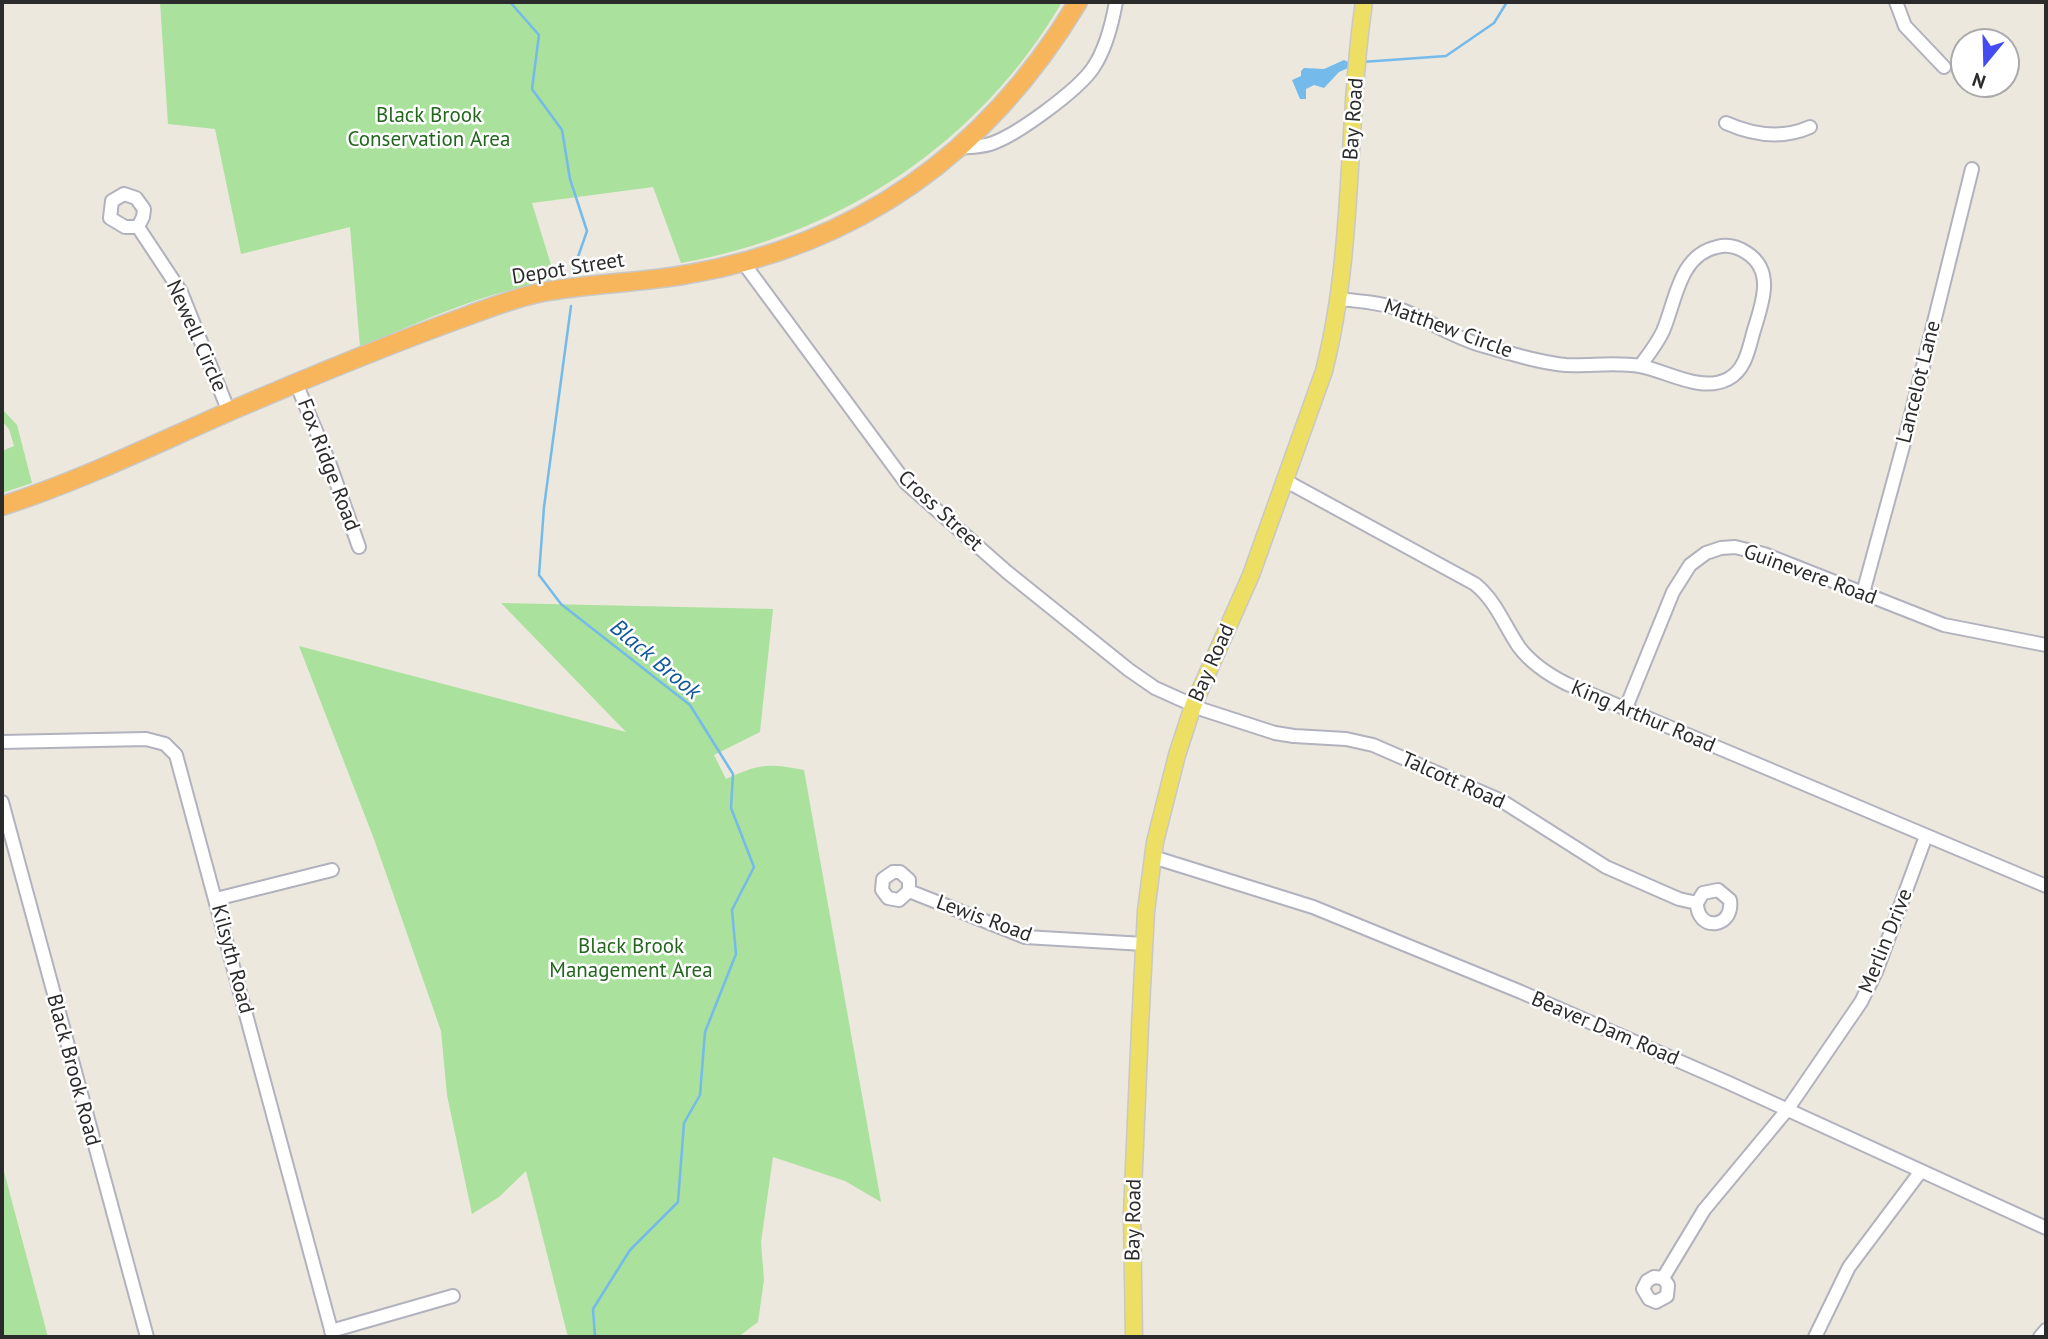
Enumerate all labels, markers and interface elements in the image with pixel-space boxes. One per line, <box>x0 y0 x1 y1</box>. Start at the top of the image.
north arrow <box>1950 28 2020 98</box>
text: N <box>1969 68 1989 94</box>
street label: Bay Road <box>1339 77 1369 161</box>
park label: Black Brook Conservation Area <box>348 103 510 153</box>
street label: Depot Street <box>510 248 626 290</box>
street label: Newell Circle <box>160 276 232 396</box>
street label: Matthew Circle <box>1380 294 1516 364</box>
street label: Lancelot Lane <box>1892 318 1946 446</box>
street label: Fox Ridge Road <box>291 395 365 535</box>
street label: Cross Street <box>892 465 988 557</box>
street label: Guinevere Road <box>1740 539 1880 611</box>
water label: Black Brook <box>604 614 706 706</box>
street label: Bay Road <box>1184 620 1240 706</box>
street label: King Arthur Road <box>1567 675 1719 759</box>
street label: Talcott Road <box>1397 747 1509 815</box>
street label: Merlin Drive <box>1854 885 1918 997</box>
street label: Lewis Road <box>933 890 1035 948</box>
street label: Kilsyth Road <box>205 902 259 1016</box>
park label: Black Brook Management Area <box>549 934 713 984</box>
street label: Beaver Dam Road <box>1527 987 1683 1071</box>
street label: Black Brook Road <box>41 991 105 1149</box>
street label: Bay Road <box>1121 1179 1147 1261</box>

